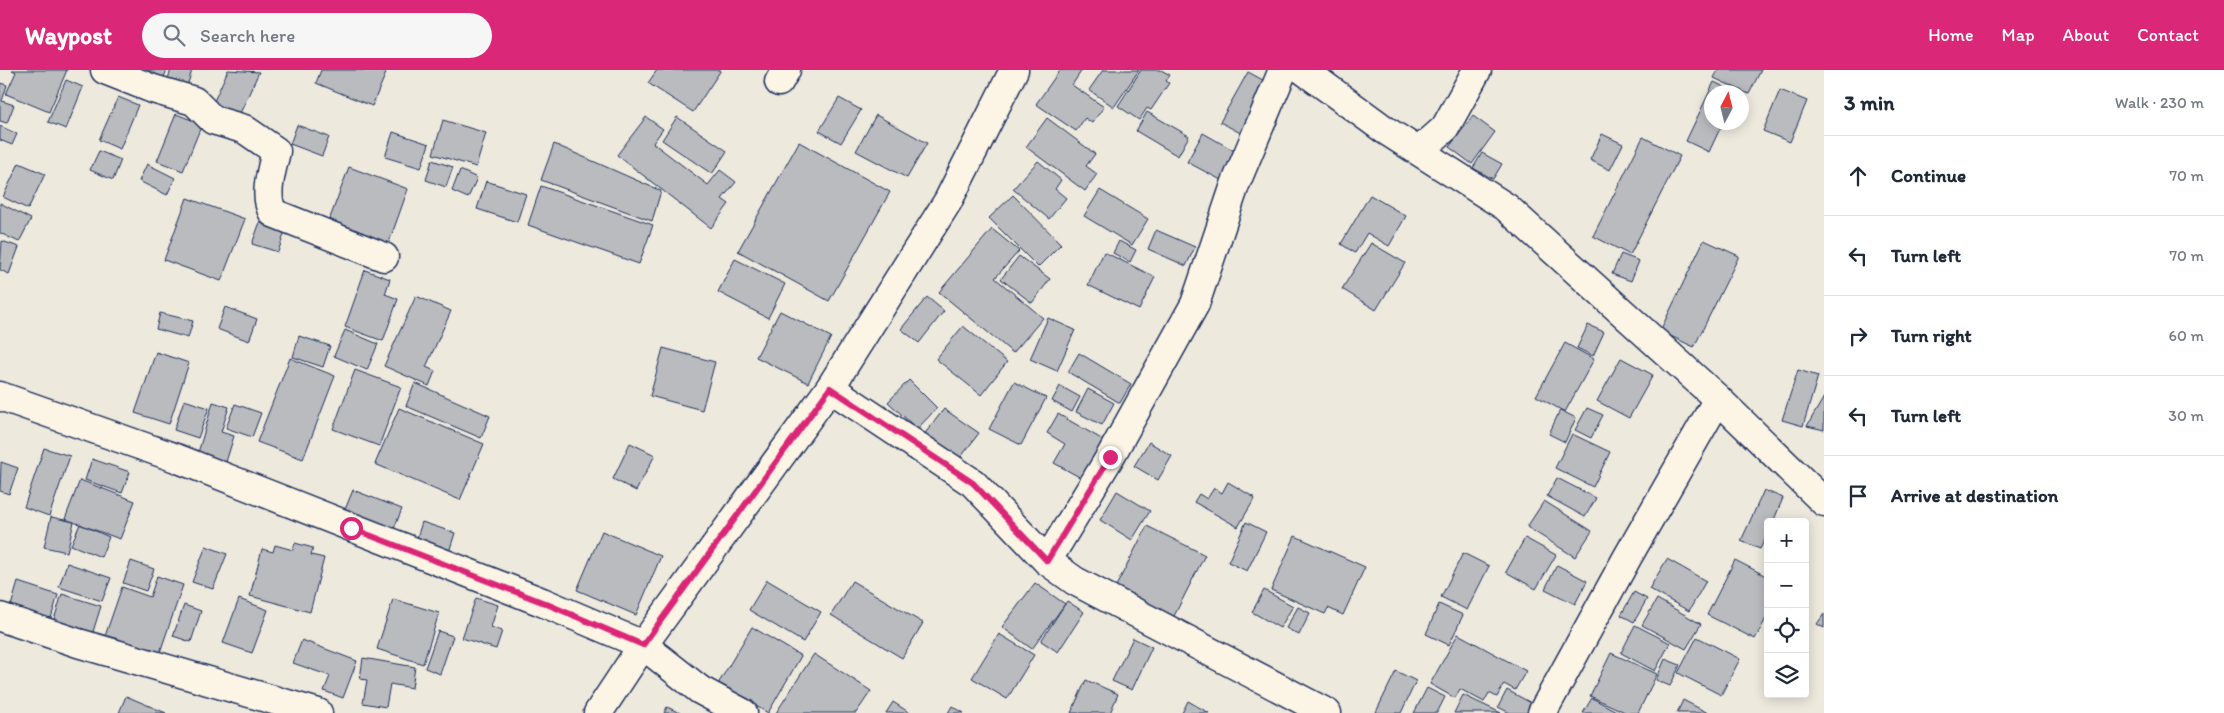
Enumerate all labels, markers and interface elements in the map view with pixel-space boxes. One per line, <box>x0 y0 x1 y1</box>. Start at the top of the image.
search box <box>142 13 492 58</box>
text: Waypost <box>25 21 112 50</box>
icon: search <box>160 21 188 49</box>
text: Search here <box>200 24 295 47</box>
text: Home <box>1928 24 1974 46</box>
text: Map <box>2002 24 2035 46</box>
text: About <box>2063 24 2109 46</box>
text: Contact <box>2137 24 2199 46</box>
north arrow <box>1704 85 1749 130</box>
text: 3 min <box>1844 90 1894 115</box>
text: Walk · 230 m <box>2115 93 2204 112</box>
icon: ahead <box>1844 162 1872 190</box>
text: Continue <box>1891 164 1966 187</box>
text: 70 m <box>2169 166 2204 185</box>
icon: left <box>1844 242 1872 270</box>
text: Turn left <box>1891 244 1961 267</box>
text: 70 m <box>2169 246 2204 265</box>
icon: right <box>1844 322 1872 350</box>
text: Turn right <box>1891 324 1972 347</box>
text: 60 m <box>2169 326 2204 345</box>
icon: left <box>1844 402 1872 430</box>
text: Turn left <box>1891 404 1961 427</box>
text: 30 m <box>2168 406 2204 425</box>
route end <box>1099 446 1122 469</box>
icon: arrive <box>1844 482 1872 510</box>
text: Arrive at destination <box>1891 484 2058 507</box>
route start <box>340 517 363 540</box>
map controls <box>1764 518 1809 698</box>
button: + <box>1764 518 1809 563</box>
button: − <box>1764 563 1809 608</box>
button: locate <box>1764 608 1809 653</box>
button: layers <box>1764 653 1809 698</box>

